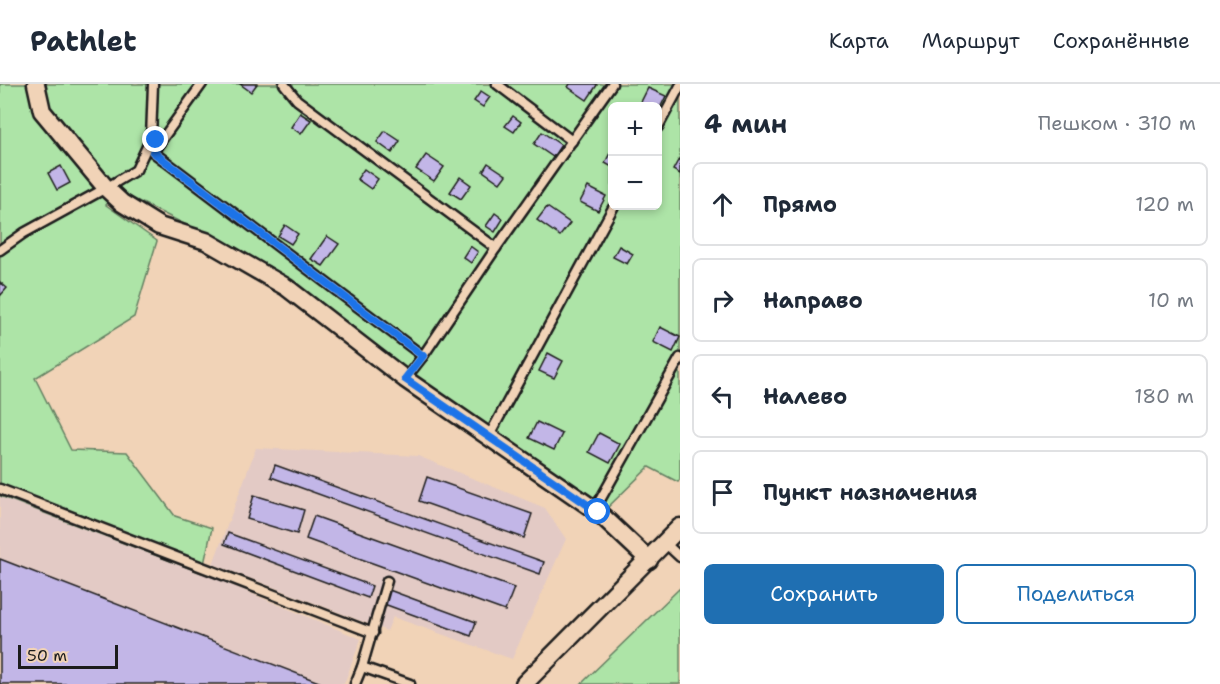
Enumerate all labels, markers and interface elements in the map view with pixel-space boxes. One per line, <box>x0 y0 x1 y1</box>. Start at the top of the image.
text: Pathlet <box>30 22 137 60</box>
text: Карта <box>829 27 889 55</box>
text: Маршрут <box>922 27 1020 55</box>
text: Сохранённые <box>1053 27 1190 55</box>
map controls <box>608 102 662 210</box>
button: + <box>608 102 662 156</box>
text: 4 мин <box>704 106 787 141</box>
text: Пешком · 310 m <box>1038 110 1196 136</box>
route end <box>142 126 168 152</box>
button: − <box>608 156 662 210</box>
icon: ahead <box>706 188 739 221</box>
text: Прямо <box>763 190 837 219</box>
text: 120 m <box>1135 191 1194 217</box>
icon: right <box>706 284 739 317</box>
text: Направо <box>763 286 863 315</box>
text: 10 m <box>1148 287 1194 313</box>
icon: left <box>706 380 739 413</box>
text: Налево <box>763 382 847 411</box>
text: 180 m <box>1134 383 1194 409</box>
icon: arrive <box>706 476 739 509</box>
text: Пункт назначения <box>763 478 977 507</box>
route start <box>584 498 610 524</box>
button: Сохранить <box>704 564 944 624</box>
button: Поделиться <box>956 564 1196 624</box>
scale bar <box>18 642 118 670</box>
text: 50 m <box>27 645 67 666</box>

